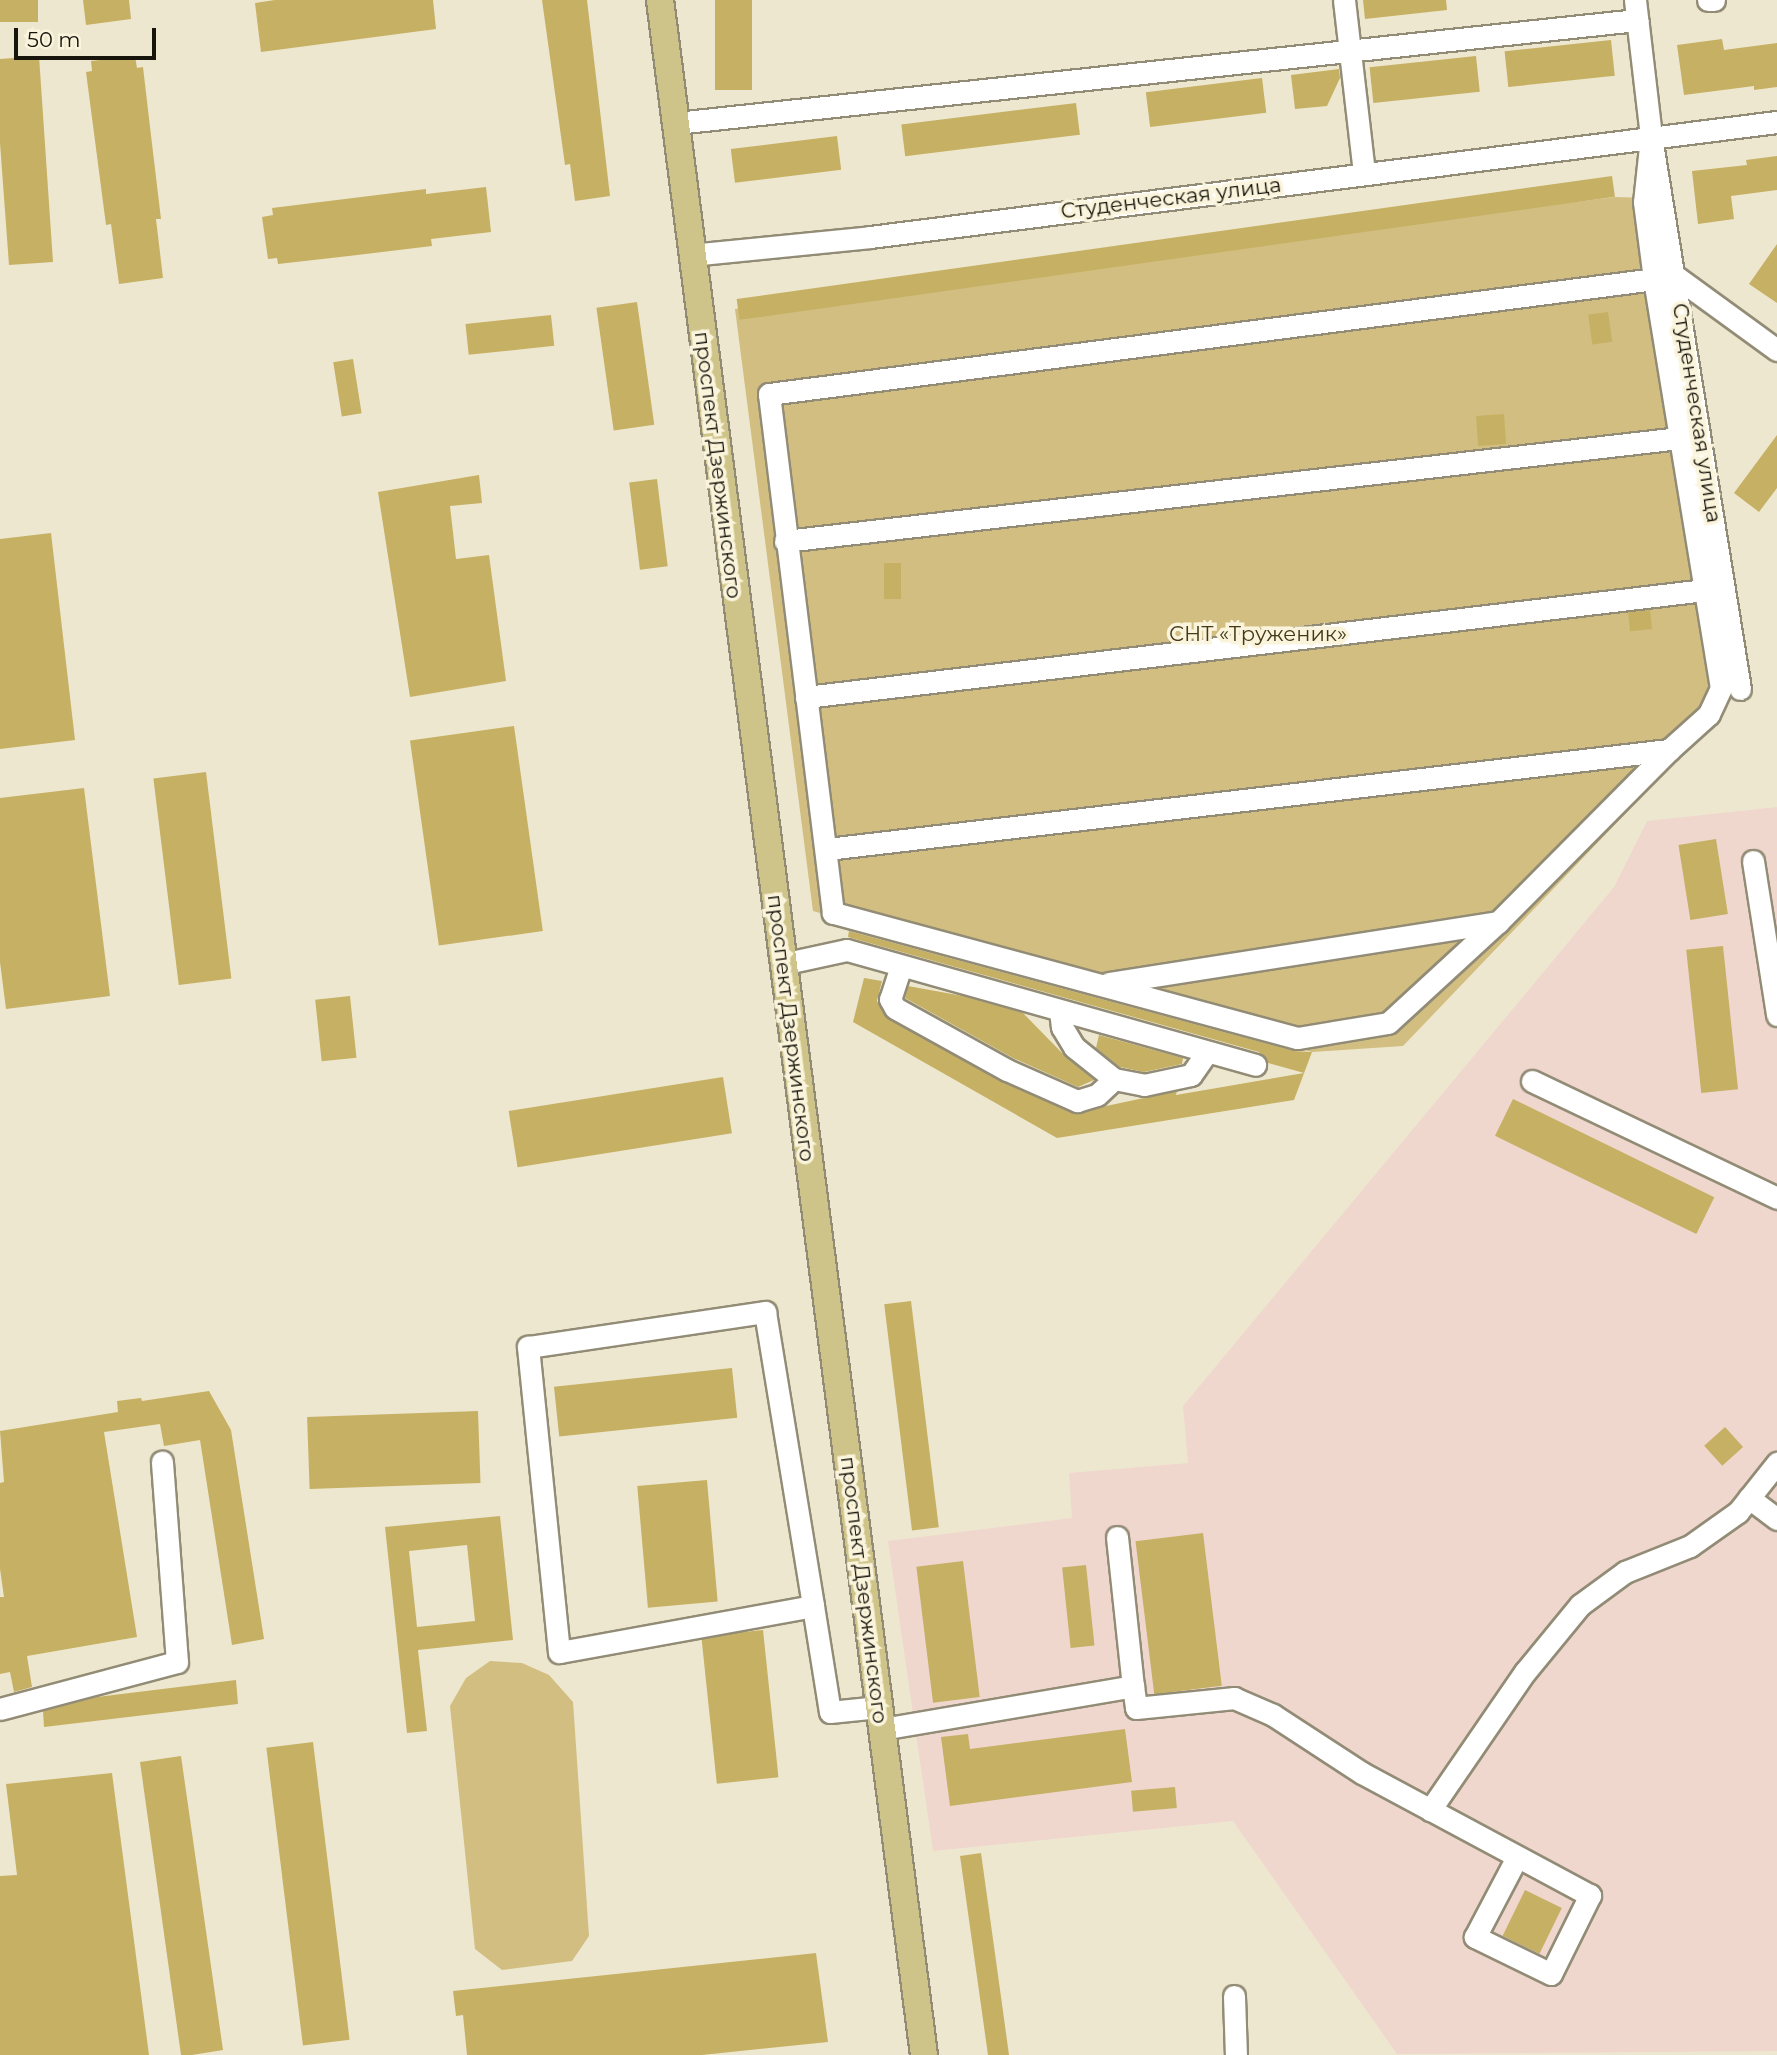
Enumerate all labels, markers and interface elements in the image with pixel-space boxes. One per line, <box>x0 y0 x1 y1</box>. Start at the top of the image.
scale bar <box>18 14 159 58</box>
text: 50 m <box>27 27 81 52</box>
street label: Студенческая улица <box>1059 172 1283 224</box>
street label: Студенческая улица <box>1667 301 1727 525</box>
street label: проспект Дзержинского <box>689 330 747 600</box>
park label: СНТ «Труженик» <box>1169 621 1347 647</box>
street label: проспект Дзержинского <box>762 893 820 1163</box>
street label: проспект Дзержинского <box>835 1455 893 1725</box>

